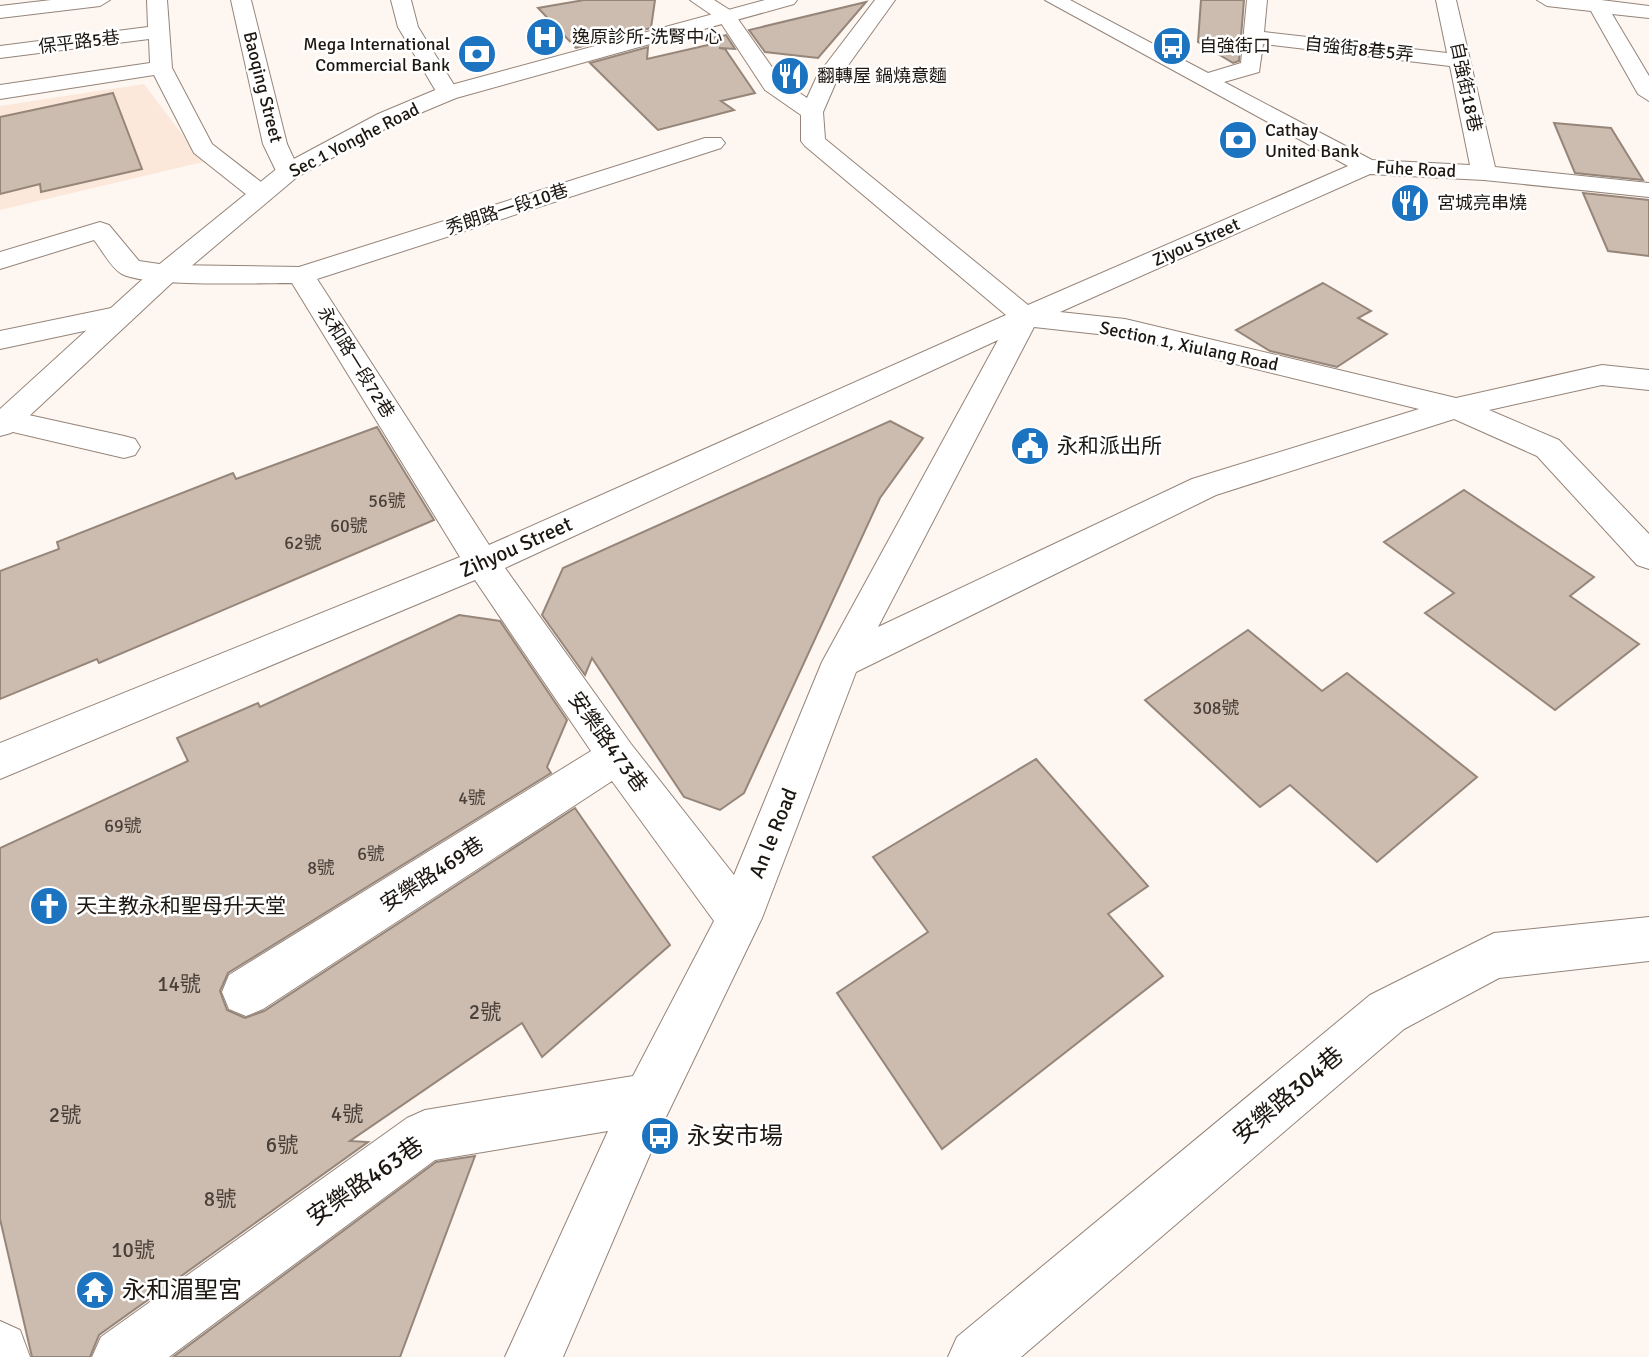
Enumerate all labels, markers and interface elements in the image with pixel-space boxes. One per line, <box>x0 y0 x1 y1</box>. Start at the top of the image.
hospital icon: 逸原診所-洗腎中心 <box>524 16 566 58</box>
bus stop icon: 自強街口 <box>1151 25 1193 67</box>
street label: 保平路5巷 <box>37 26 121 58</box>
place label: 逸原診所-洗腎中心 <box>572 26 722 48</box>
street label: Baoqing Street <box>239 29 287 145</box>
street label: 自強街8巷5弄 <box>1303 32 1415 66</box>
place label: Mega International Commercial Bank <box>303 33 450 76</box>
bank icon: Mega International Commercial Bank <box>456 33 498 75</box>
place label: 自強街口 <box>1199 35 1271 57</box>
street label: 自強街18巷 <box>1446 40 1486 134</box>
restaurant icon: 翻轉屋 鍋燒意麵 <box>769 55 811 97</box>
place label: 翻轉屋 鍋燒意麵 <box>817 65 947 87</box>
street label: Sec 1 Yonghe Road <box>285 98 423 182</box>
bank icon: Cathay United Bank <box>1217 119 1259 161</box>
place label: Cathay United Bank <box>1265 119 1359 162</box>
street label: Fuhe Road <box>1375 156 1457 182</box>
street label: 秀朗路一段10巷 <box>443 179 571 239</box>
restaurant icon: 宮城亮串燒 <box>1389 182 1431 224</box>
place label: 宮城亮串燒 <box>1437 192 1527 214</box>
street label: Ziyou Street <box>1149 213 1243 271</box>
street label: 永和路一段72巷 <box>313 302 399 422</box>
street label: Section 1, Xiulang Road <box>1098 316 1280 376</box>
public building icon: 永和派出所 <box>1009 425 1051 467</box>
place label: 永和派出所 <box>1057 433 1162 459</box>
house number: 56號 <box>368 490 406 512</box>
street label: Zihyou Street <box>456 511 576 583</box>
house number: 60號 <box>330 515 368 537</box>
house number: 62號 <box>284 532 322 554</box>
street label: 安樂路473巷 <box>563 687 653 797</box>
house number: 308號 <box>1192 697 1240 719</box>
street label: An le Road <box>743 784 803 882</box>
house number: 4號 <box>458 787 486 809</box>
house number: 69號 <box>104 815 142 837</box>
street label: 安樂路469巷 <box>375 831 489 917</box>
house number: 6號 <box>357 843 385 865</box>
house number: 8號 <box>307 857 335 879</box>
church icon: 天主教永和聖母升天堂 <box>28 885 70 927</box>
place label: 天主教永和聖母升天堂 <box>76 893 286 919</box>
house number: 14號 <box>157 971 201 997</box>
house number: 2號 <box>469 999 501 1025</box>
street label: 安樂路304巷 <box>1227 1040 1349 1150</box>
house number: 4號 <box>331 1101 363 1127</box>
house number: 2號 <box>49 1102 81 1128</box>
bus stop icon: 永安市場 <box>639 1115 681 1157</box>
place label: 永安市場 <box>687 1121 783 1151</box>
street label: 安樂路463巷 <box>301 1130 429 1232</box>
house number: 6號 <box>266 1132 298 1158</box>
house number: 8號 <box>204 1186 236 1212</box>
house number: 10號 <box>111 1237 155 1263</box>
temple icon: 永和湄聖宮 <box>74 1269 116 1311</box>
place label: 永和湄聖宮 <box>122 1275 242 1305</box>

